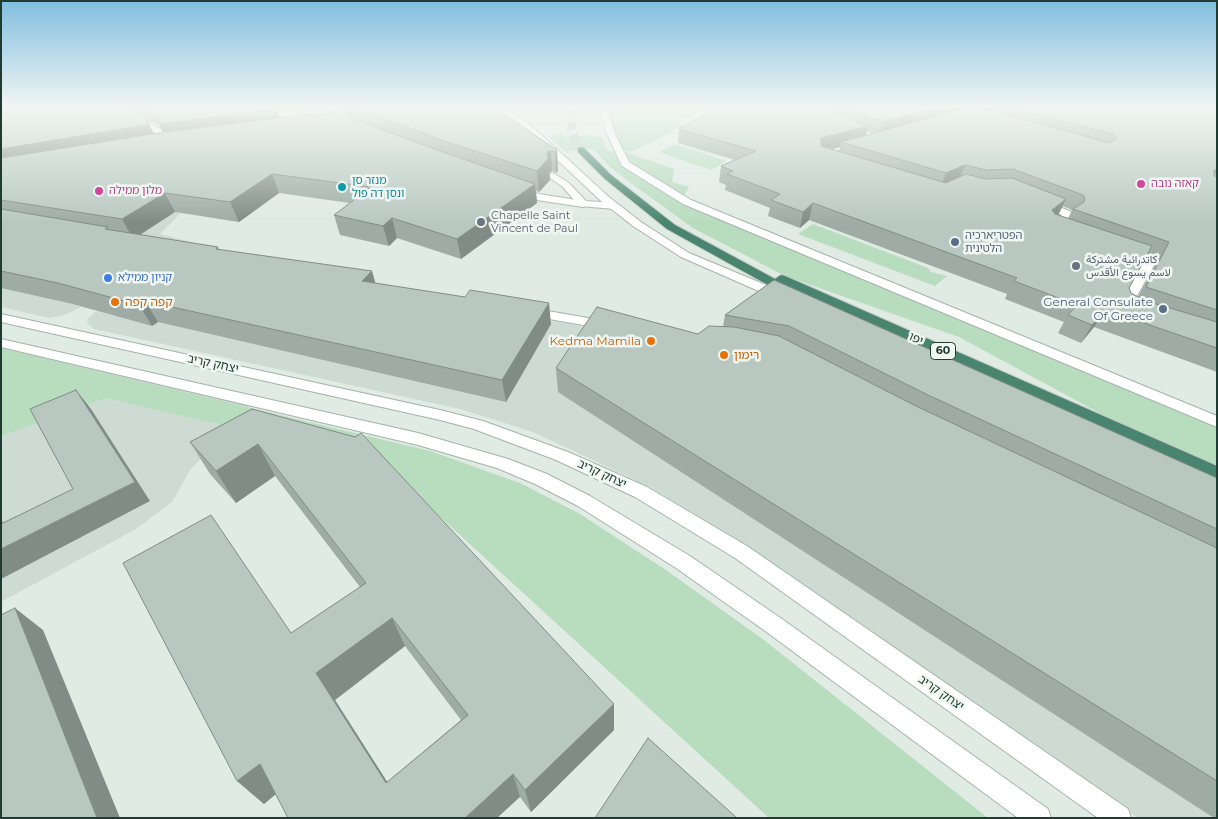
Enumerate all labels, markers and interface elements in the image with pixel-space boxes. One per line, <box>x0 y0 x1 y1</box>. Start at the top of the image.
place label: מנזר סן ונסן דה פול <box>352 174 404 200</box>
place label: קאזה נובה <box>1151 177 1199 191</box>
marker: קאזה נובה <box>1135 178 1147 190</box>
marker: מנזר סן ונסן דה פול <box>336 181 348 193</box>
place label: מלון ממילה <box>109 184 162 198</box>
marker: מלון ממילה <box>93 185 105 197</box>
place label: Chapelle Saint Vincent de Paul <box>491 209 578 235</box>
marker: Chapelle Saint Vincent de Paul <box>475 216 487 228</box>
place label: הפטריארכיה הלטינית <box>965 229 1022 255</box>
marker: הפטריארכיה הלטינית <box>949 236 961 248</box>
place label: كاتدرائية مشتركة لاسم يسوع الأقدس <box>1086 253 1171 279</box>
marker: كاتدرائية مشتركة لاسم يسوع الأقدس <box>1070 260 1082 272</box>
place label: קניון ממילא <box>118 271 172 285</box>
marker: קניון ממילא <box>102 272 114 284</box>
place label: קפה קפה <box>125 295 173 309</box>
place label: General Consulate Of Greece <box>1043 295 1153 323</box>
marker: קפה קפה <box>109 296 121 308</box>
marker: General Consulate Of Greece <box>1157 303 1169 315</box>
street label: יפו <box>907 330 925 348</box>
place label: Kedma Mamila <box>550 334 641 348</box>
marker: Kedma Mamila <box>645 335 657 347</box>
road number: 60 <box>930 342 956 360</box>
place label: רימון <box>734 348 759 362</box>
marker: רימון <box>718 349 730 361</box>
street label: יצחק קריב <box>186 352 240 376</box>
street label: יצחק קריב <box>575 456 629 492</box>
street label: יצחק קריב <box>915 672 967 714</box>

